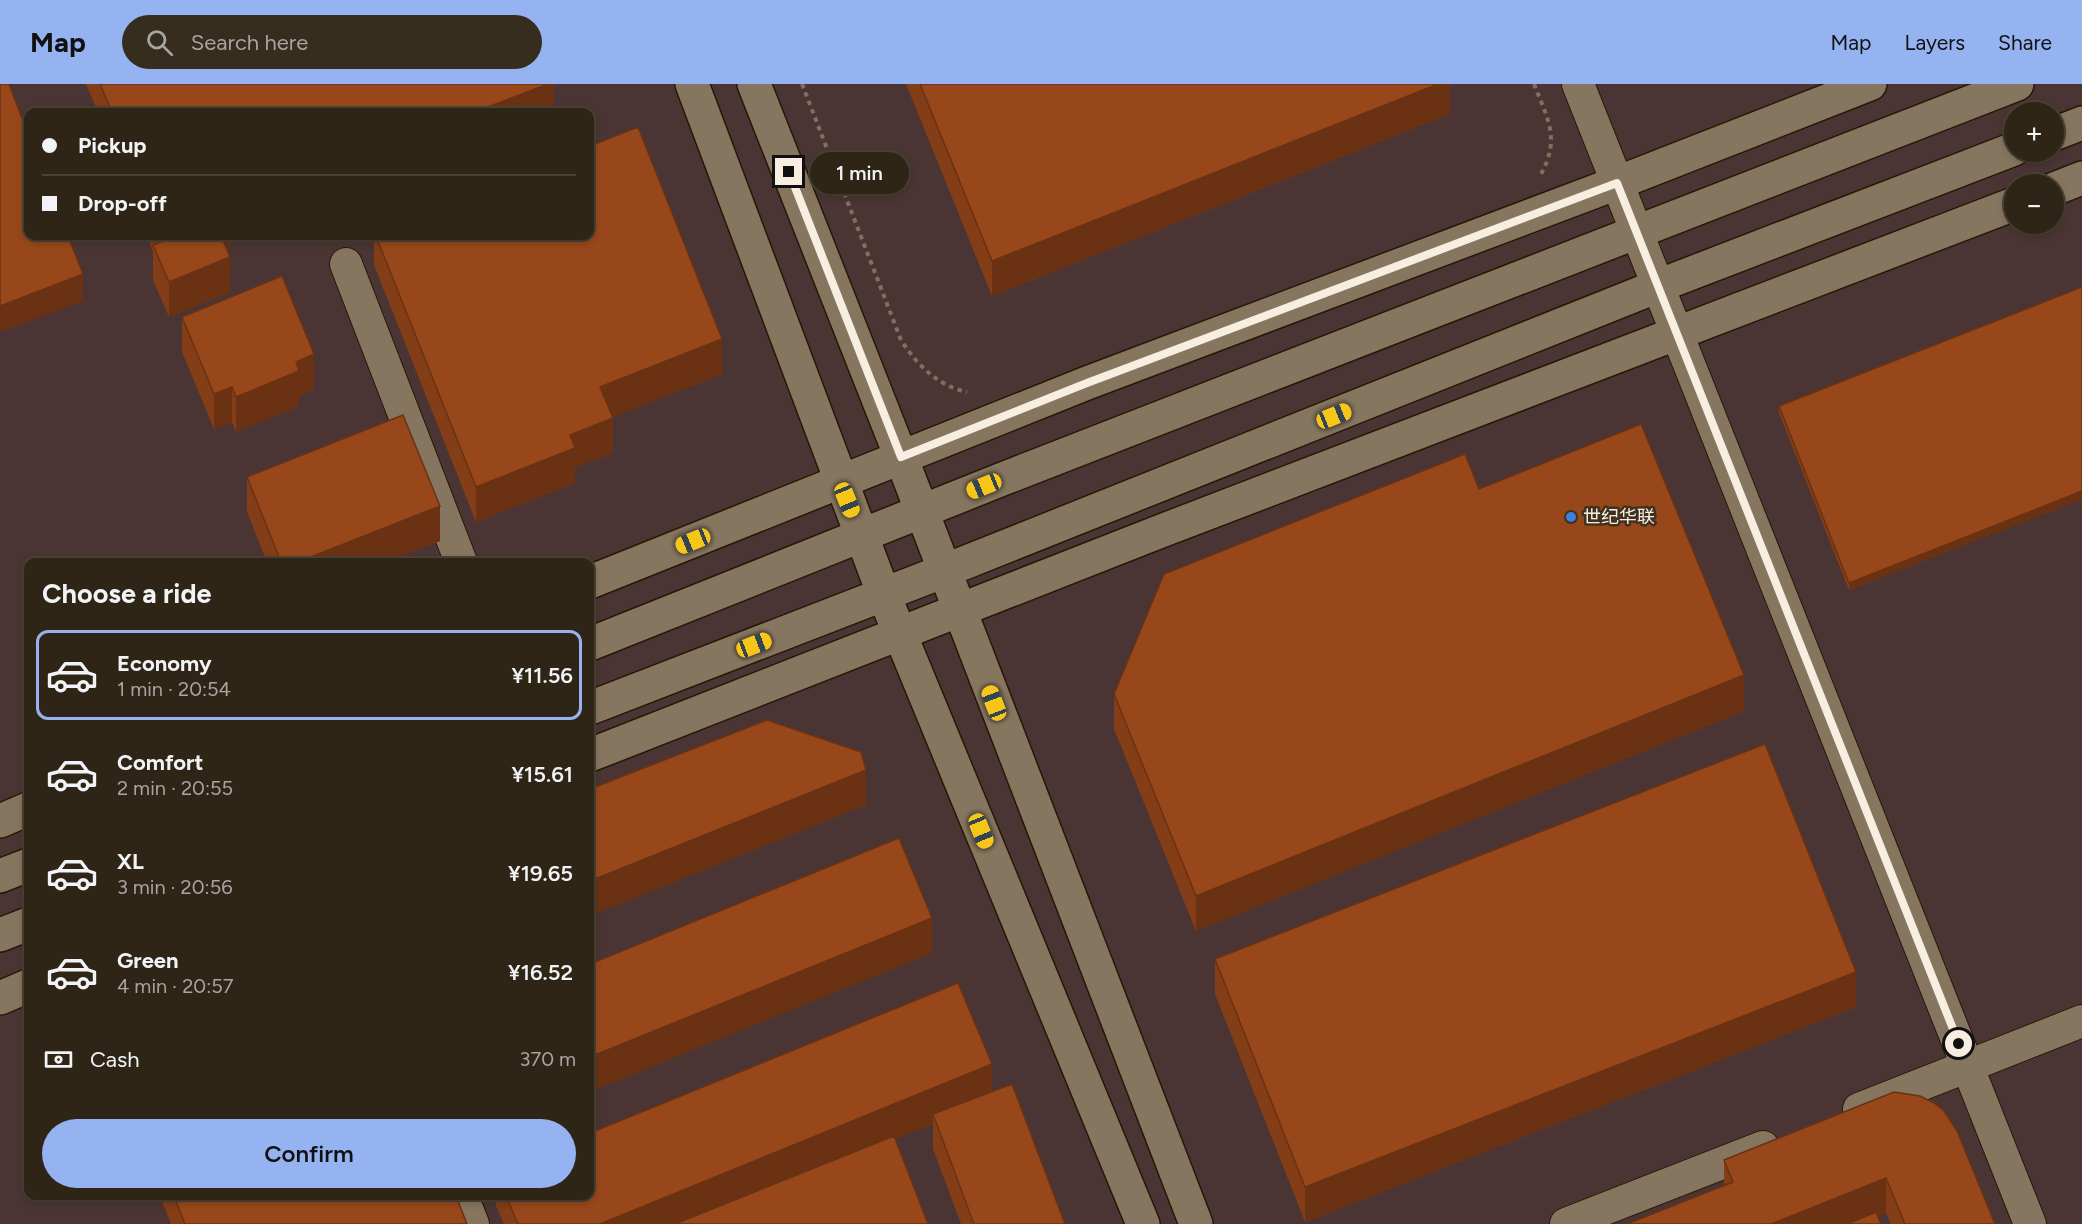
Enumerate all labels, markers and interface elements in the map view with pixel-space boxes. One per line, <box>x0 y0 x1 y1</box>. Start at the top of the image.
search box <box>122 15 542 69</box>
text: Map <box>30 25 86 59</box>
icon: search <box>143 26 176 59</box>
text: Search here <box>191 29 308 56</box>
text: Map <box>1831 30 1871 55</box>
text: Layers <box>1904 30 1965 55</box>
text: Share <box>1998 30 2052 55</box>
map controls <box>2004 102 2064 234</box>
button: + <box>2004 102 2064 162</box>
text: Pickup <box>78 132 147 159</box>
callout: 1 min <box>810 151 909 193</box>
route end <box>775 158 802 185</box>
text: 1 min <box>836 161 883 185</box>
button: − <box>2004 174 2064 234</box>
text: Drop-off <box>78 190 167 217</box>
car <box>1314 401 1354 431</box>
car <box>964 471 1004 501</box>
car <box>832 480 862 520</box>
place label: 世纪华联 <box>1583 506 1655 528</box>
marker: 世纪华联 <box>1564 510 1578 524</box>
car <box>673 526 713 556</box>
text: Choose a ride <box>42 577 211 610</box>
car <box>734 630 774 660</box>
icon: car <box>45 648 99 702</box>
text: Economy <box>117 650 212 677</box>
text: ¥11.56 <box>511 662 573 689</box>
text: 1 min · 20:54 <box>117 677 231 701</box>
car <box>979 683 1009 723</box>
icon: car <box>45 747 99 801</box>
text: Comfort <box>117 749 203 776</box>
text: ¥15.61 <box>511 761 573 788</box>
text: 2 min · 20:55 <box>117 776 233 800</box>
car <box>966 811 996 851</box>
icon: car <box>45 846 99 900</box>
text: XL <box>117 848 144 875</box>
text: ¥19.65 <box>508 860 573 887</box>
text: 3 min · 20:56 <box>117 875 232 899</box>
icon: car <box>45 945 99 999</box>
text: Green <box>117 947 179 974</box>
text: ¥16.52 <box>508 959 573 986</box>
text: 4 min · 20:57 <box>117 974 233 998</box>
route start <box>1945 1030 1972 1057</box>
icon: cash <box>42 1043 75 1076</box>
text: Cash <box>90 1046 140 1073</box>
text: 370 m <box>520 1047 576 1071</box>
button: Confirm <box>42 1119 576 1188</box>

